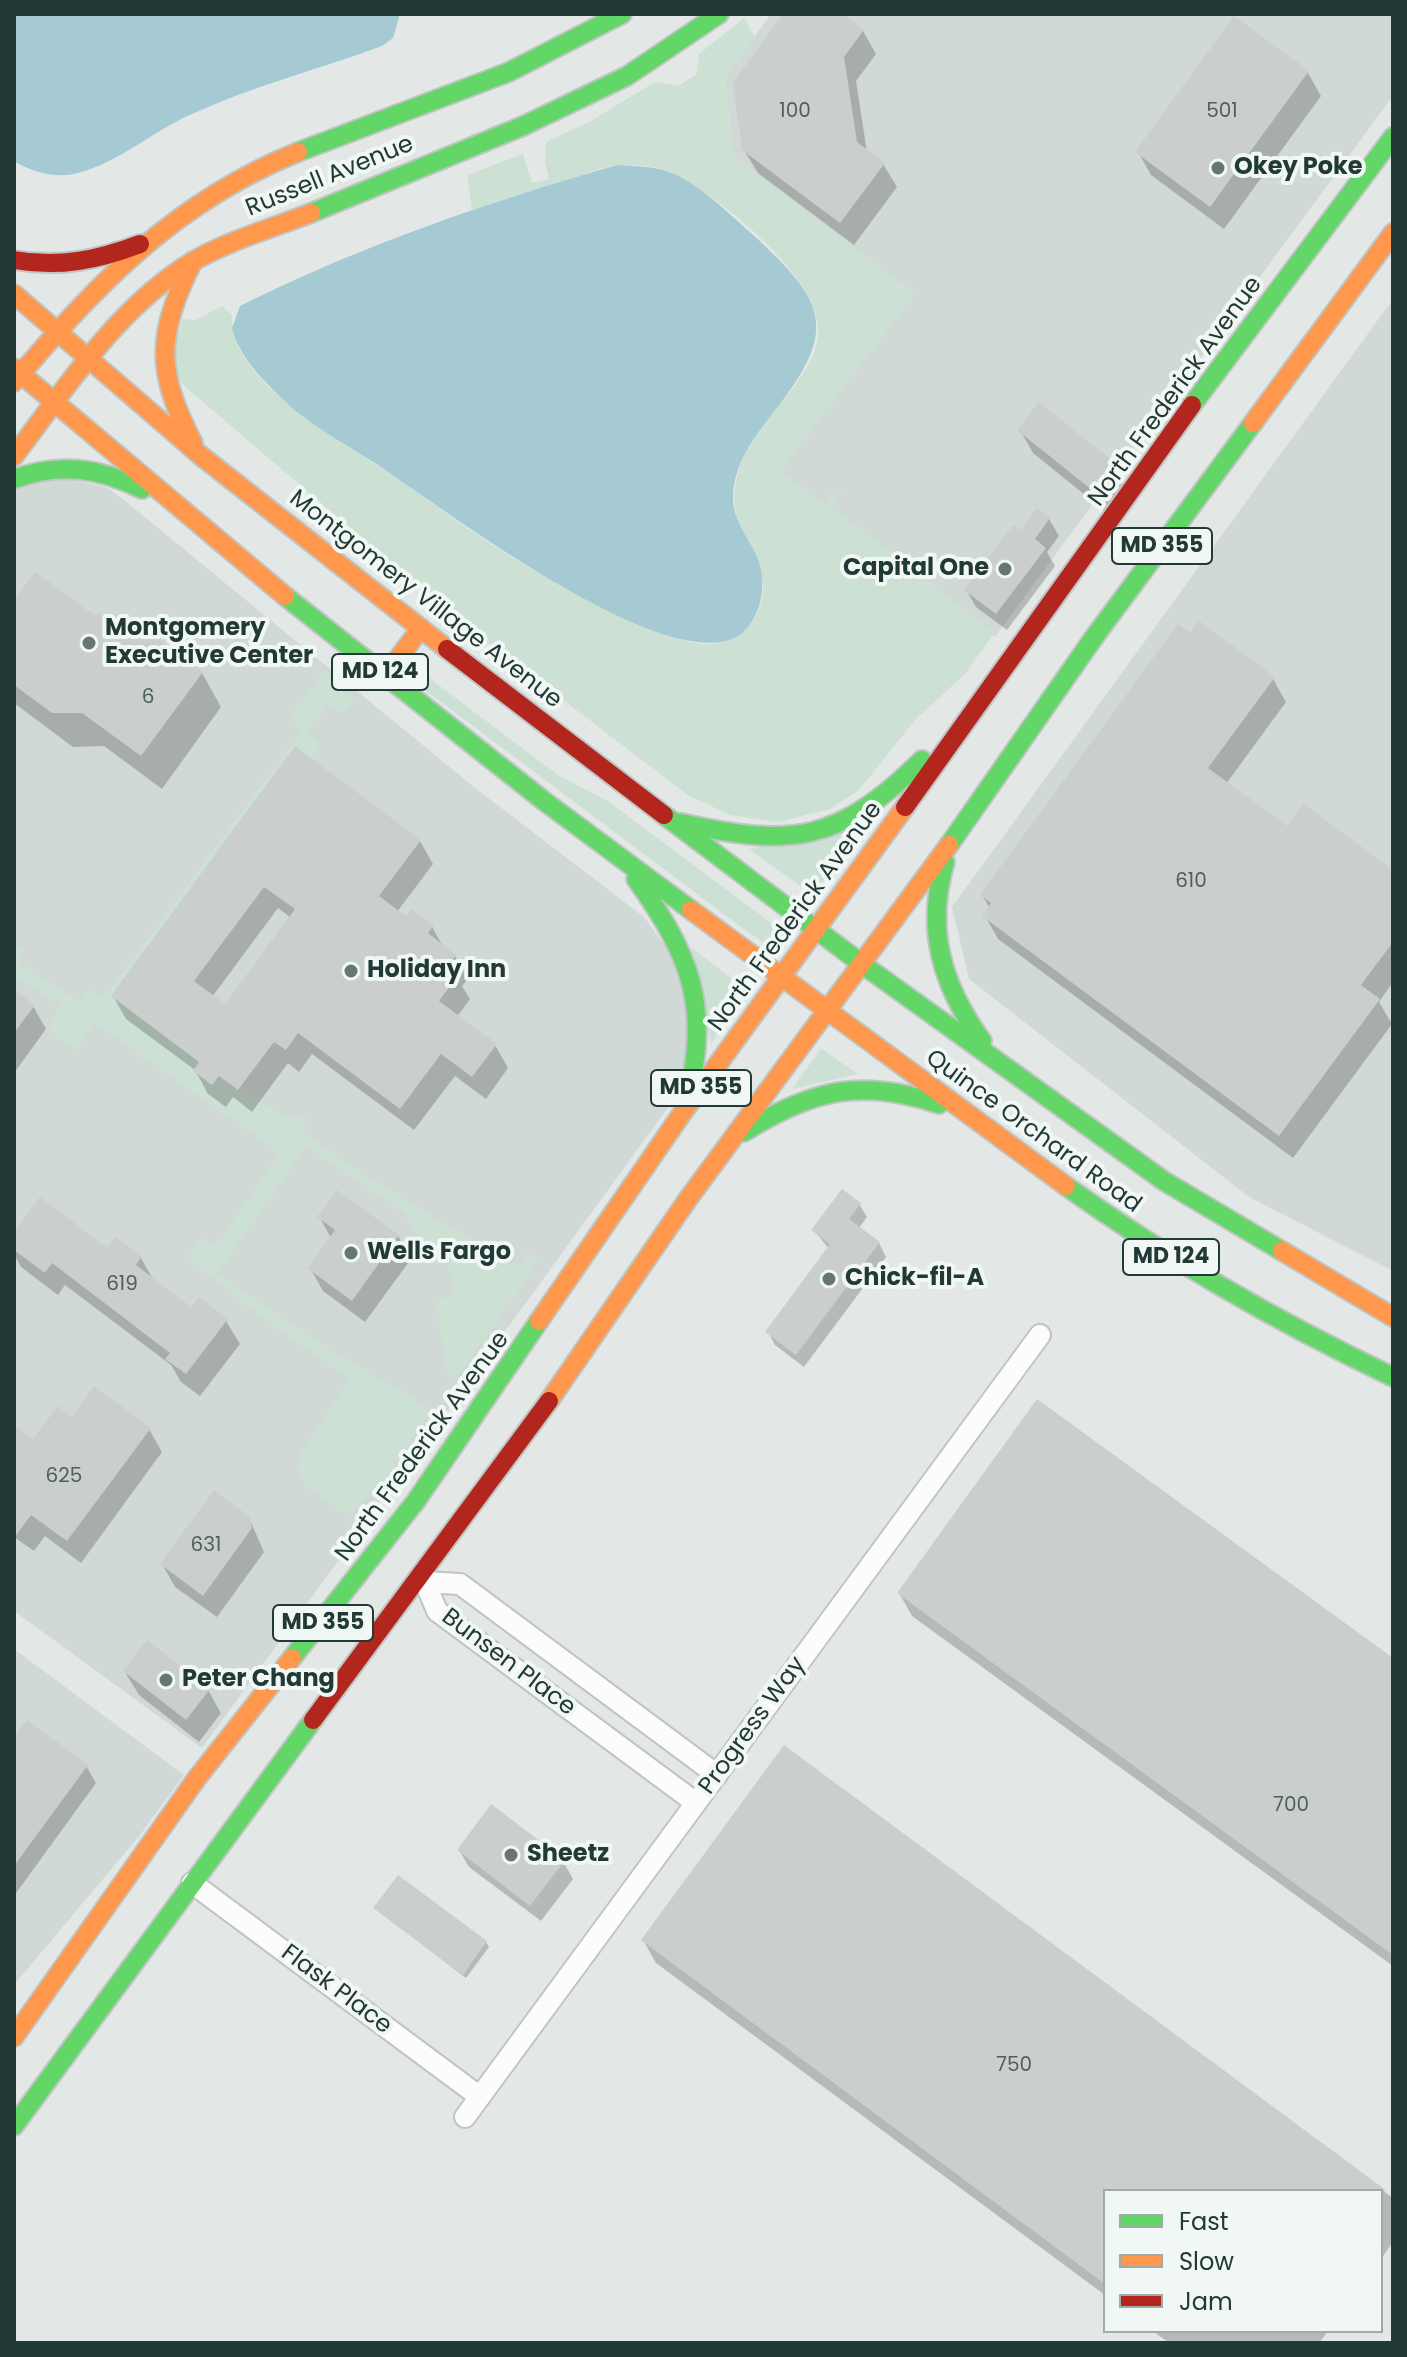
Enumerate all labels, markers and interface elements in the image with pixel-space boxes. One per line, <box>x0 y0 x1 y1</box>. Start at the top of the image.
house number: 100 <box>779 100 811 124</box>
house number: 501 <box>1206 100 1238 124</box>
street label: Russell Avenue <box>242 130 418 224</box>
place label: Okey Poke <box>1234 154 1363 182</box>
marker: Okey Poke <box>1209 159 1227 177</box>
street label: North Frederick Avenue <box>1083 271 1269 513</box>
street label: Montgomery Village Avenue <box>283 485 567 715</box>
road number: MD 355 <box>1112 528 1212 564</box>
place label: Capital One <box>843 555 989 583</box>
marker: Capital One <box>996 560 1014 578</box>
place label: Montgomery Executive Center <box>105 615 313 671</box>
marker: Montgomery Executive Center <box>80 634 98 652</box>
road number: MD 124 <box>332 654 428 690</box>
house number: 6 <box>142 686 154 710</box>
street label: North Frederick Avenue <box>703 796 889 1038</box>
house number: 610 <box>1175 870 1207 894</box>
place label: Holiday Inn <box>367 957 506 985</box>
marker: Holiday Inn <box>342 962 360 980</box>
street label: Quince Orchard Road <box>920 1044 1146 1220</box>
road number: MD 355 <box>651 1070 751 1106</box>
place label: Wells Fargo <box>367 1239 511 1267</box>
road number: MD 124 <box>1123 1239 1219 1275</box>
marker: Wells Fargo <box>342 1244 360 1262</box>
place label: Chick-fil-A <box>845 1265 984 1293</box>
marker: Chick-fil-A <box>820 1270 838 1288</box>
house number: 619 <box>106 1273 138 1297</box>
street label: North Frederick Avenue <box>330 1326 516 1568</box>
house number: 625 <box>46 1465 82 1489</box>
house number: 631 <box>191 1534 221 1558</box>
street label: Bunsen Place <box>435 1603 581 1723</box>
road number: MD 355 <box>273 1605 373 1641</box>
street label: Progress Way <box>693 1652 813 1800</box>
place label: Peter Chang <box>182 1666 335 1694</box>
marker: Peter Chang <box>157 1671 175 1689</box>
house number: 700 <box>1273 1794 1309 1818</box>
place label: Sheetz <box>527 1841 609 1869</box>
marker: Sheetz <box>502 1846 520 1864</box>
street label: Flask Place <box>275 1939 397 2041</box>
house number: 750 <box>996 2054 1032 2078</box>
legend <box>1103 2189 1383 2333</box>
text: Fast <box>1179 2205 1229 2238</box>
text: Slow <box>1179 2245 1234 2278</box>
text: Jam <box>1179 2285 1233 2318</box>

